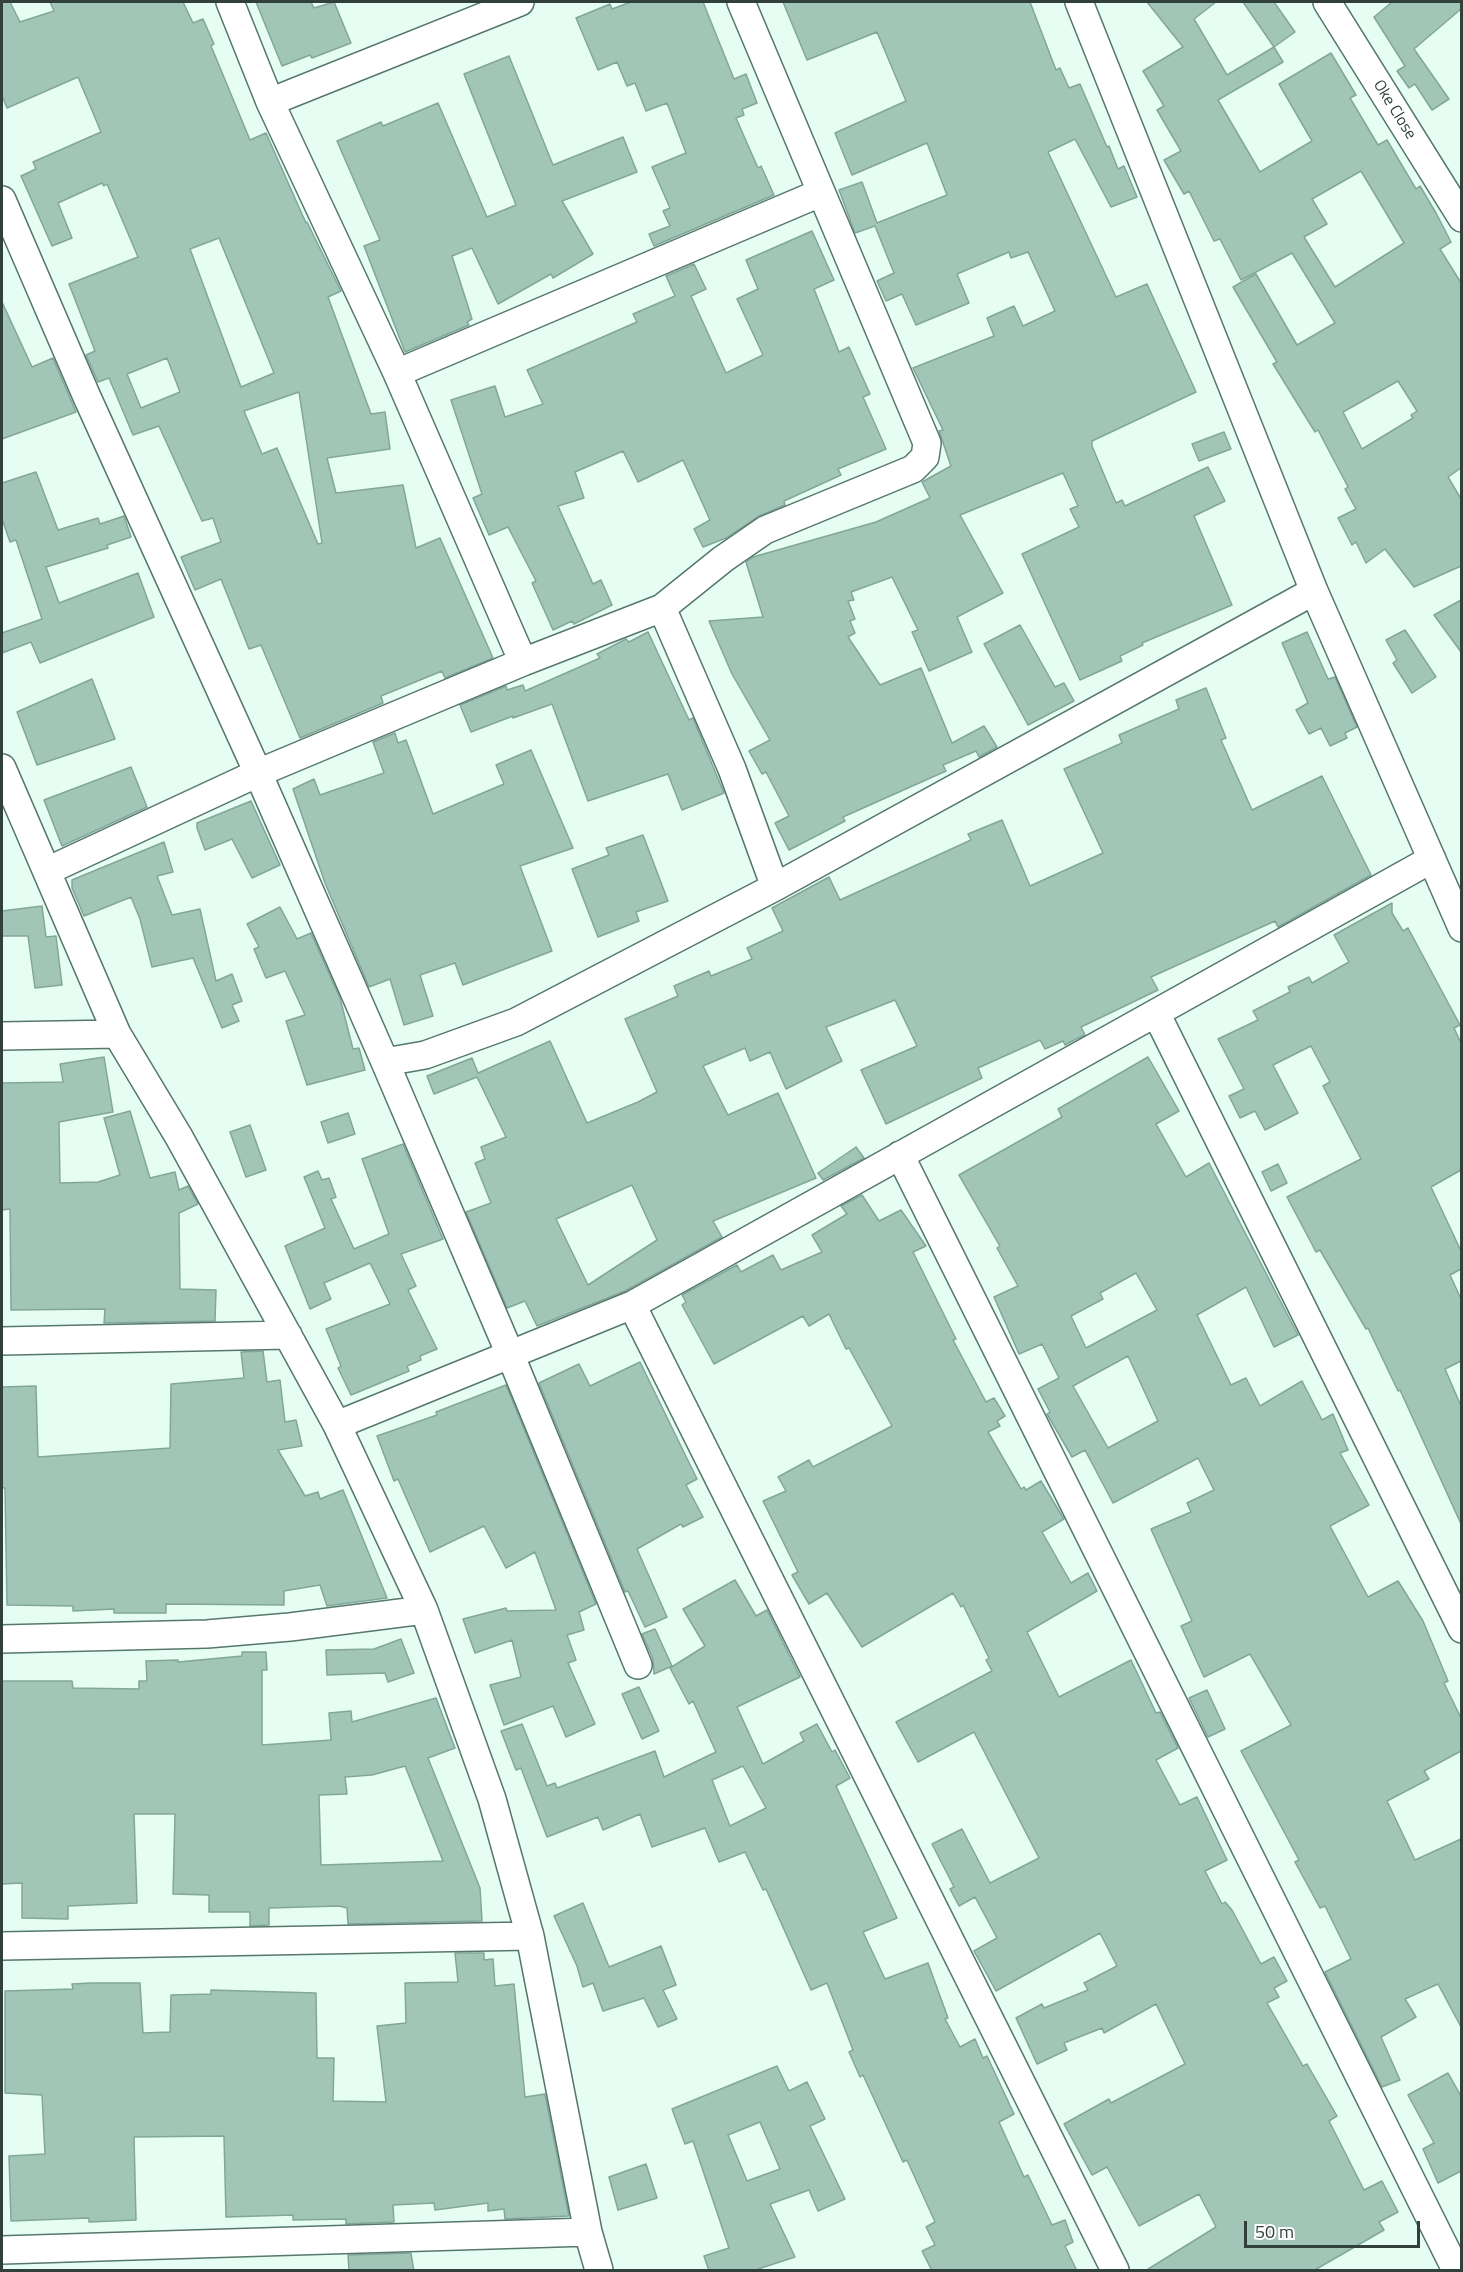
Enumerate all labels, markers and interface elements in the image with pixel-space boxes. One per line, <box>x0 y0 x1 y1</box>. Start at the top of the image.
street label: Oke Close <box>1368 77 1420 143</box>
scale bar <box>1247 2209 1422 2247</box>
text: 50 m <box>1255 2218 1294 2245</box>

